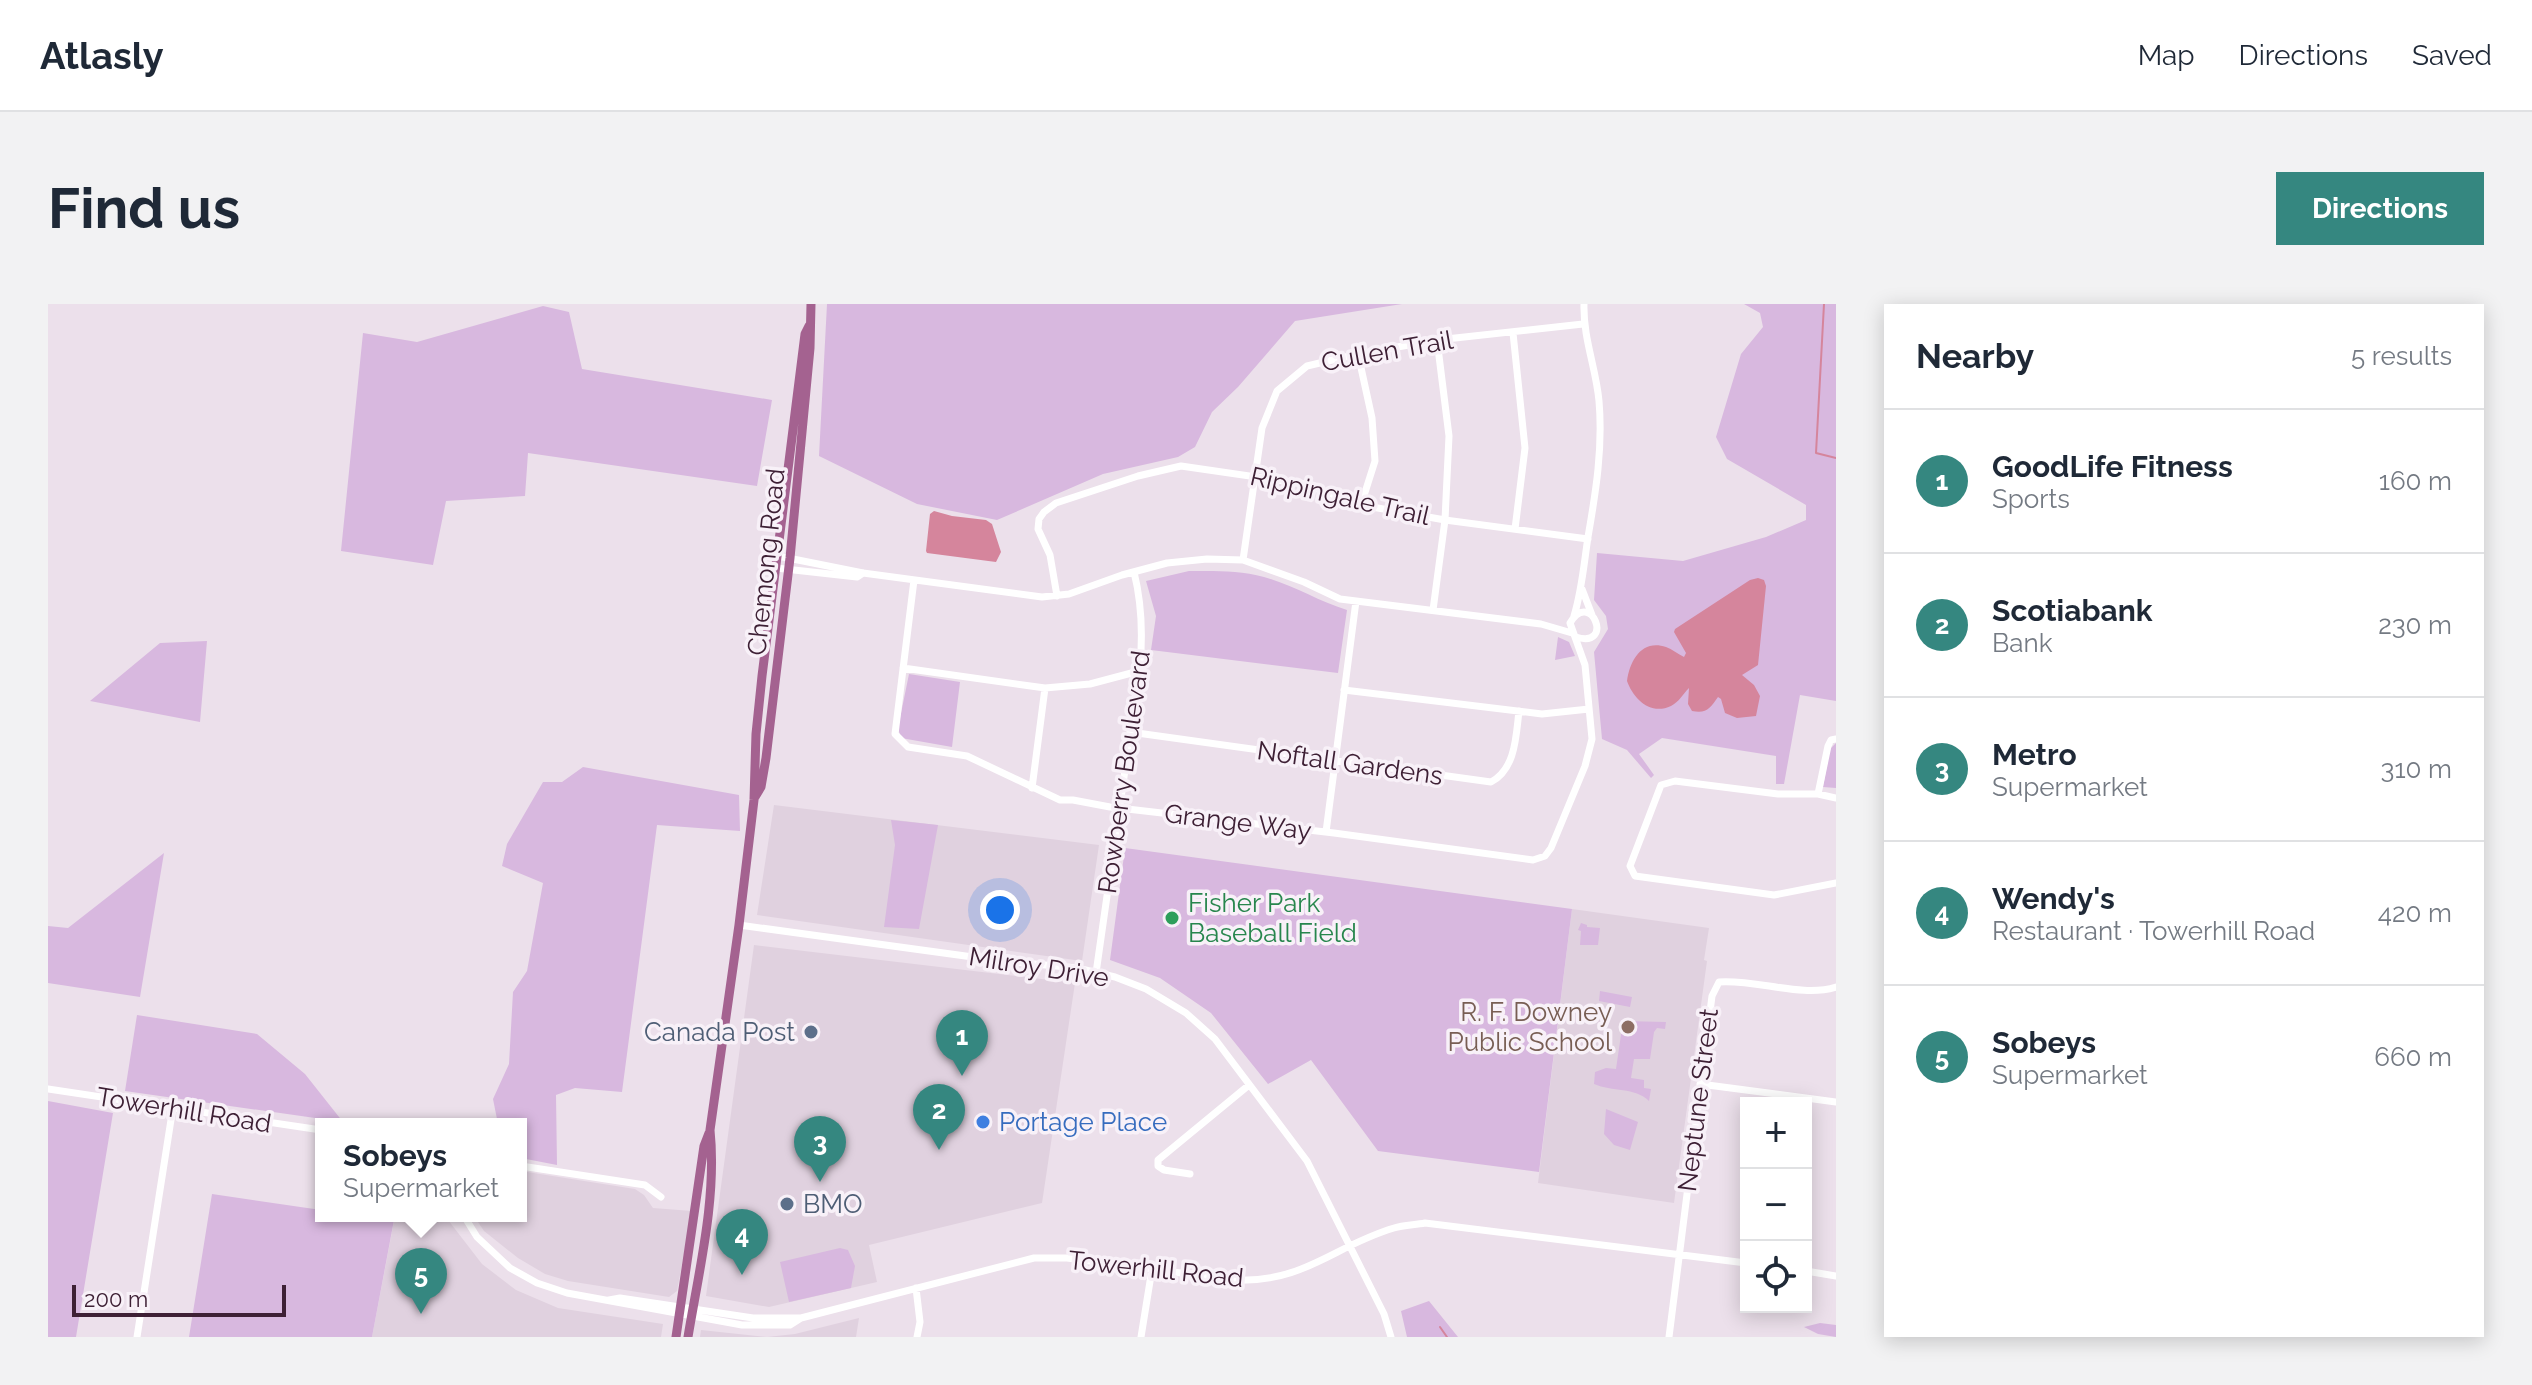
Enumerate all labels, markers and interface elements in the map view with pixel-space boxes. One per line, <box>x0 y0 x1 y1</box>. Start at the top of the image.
text: Atlasly <box>40 33 164 78</box>
text: Map <box>2138 39 2195 72</box>
text: Directions <box>2239 39 2368 72</box>
text: Saved <box>2412 39 2492 72</box>
button: Directions <box>2276 172 2484 245</box>
text: Find us <box>48 175 240 241</box>
street label: Cullen Trail <box>1319 325 1456 377</box>
text: Nearby <box>1916 336 2034 376</box>
text: 5 results <box>2351 341 2452 371</box>
text: GoodLife Fitness <box>1992 449 2233 484</box>
street label: Rippingale Trail <box>1247 461 1434 531</box>
text: 1 <box>1936 466 1948 496</box>
text: 160 m <box>2379 466 2452 496</box>
street label: Chemong Road <box>741 467 791 657</box>
text: Sports <box>1992 484 2070 514</box>
text: Scotiabank <box>1992 593 2153 628</box>
text: 2 <box>1935 610 1949 640</box>
text: 230 m <box>2378 610 2452 640</box>
text: Bank <box>1992 628 2052 658</box>
street label: Rowberry Boulevard <box>1092 649 1156 895</box>
street label: Noftall Gardens <box>1255 735 1445 791</box>
text: Metro <box>1992 737 2077 772</box>
text: 3 <box>1935 754 1949 784</box>
text: 310 m <box>2381 754 2452 784</box>
text: Supermarket <box>1992 772 2148 802</box>
street label: Grange Way <box>1163 798 1313 846</box>
text: Wendy's <box>1992 881 2115 916</box>
place label: Fisher Park Baseball Field <box>1188 888 1357 948</box>
your location <box>980 890 1020 930</box>
text: 4 <box>1935 898 1949 928</box>
text: 420 m <box>2378 898 2452 928</box>
marker: Fisher Park Baseball Field <box>1163 909 1181 927</box>
text: Restaurant · Towerhill Road <box>1992 916 2315 946</box>
street label: Milroy Drive <box>967 941 1111 993</box>
place label: R. F. Downey Public School <box>1447 997 1613 1057</box>
street label: Neptune Street <box>1672 1006 1724 1193</box>
pin: 1 <box>936 1010 988 1076</box>
place label: Canada Post <box>644 1017 795 1047</box>
marker: R. F. Downey Public School <box>1619 1018 1637 1036</box>
marker: Canada Post <box>802 1023 820 1041</box>
text: Sobeys <box>1992 1025 2096 1060</box>
text: 5 <box>1935 1042 1949 1072</box>
text: 660 m <box>2374 1042 2452 1072</box>
text: Supermarket <box>1992 1060 2148 1090</box>
street label: Towerhill Road <box>95 1081 273 1139</box>
pin: 2 <box>913 1084 965 1150</box>
map controls <box>1740 1097 1812 1313</box>
button: + <box>1740 1097 1812 1169</box>
place label: Portage Place <box>999 1107 1167 1137</box>
marker: Portage Place <box>974 1113 992 1131</box>
pin: 3 <box>794 1116 846 1182</box>
popup <box>315 1118 527 1222</box>
text: Sobeys <box>343 1138 447 1173</box>
button: − <box>1740 1169 1812 1241</box>
text: Supermarket <box>343 1173 499 1203</box>
place label: BMO <box>803 1189 863 1219</box>
marker: BMO <box>778 1195 796 1213</box>
pin: 4 <box>716 1209 768 1275</box>
button: locate <box>1740 1241 1812 1313</box>
street label: Towerhill Road <box>1067 1245 1245 1293</box>
pin: 5 <box>395 1248 447 1314</box>
scale bar <box>72 1281 286 1317</box>
text: 200 m <box>84 1286 148 1312</box>

